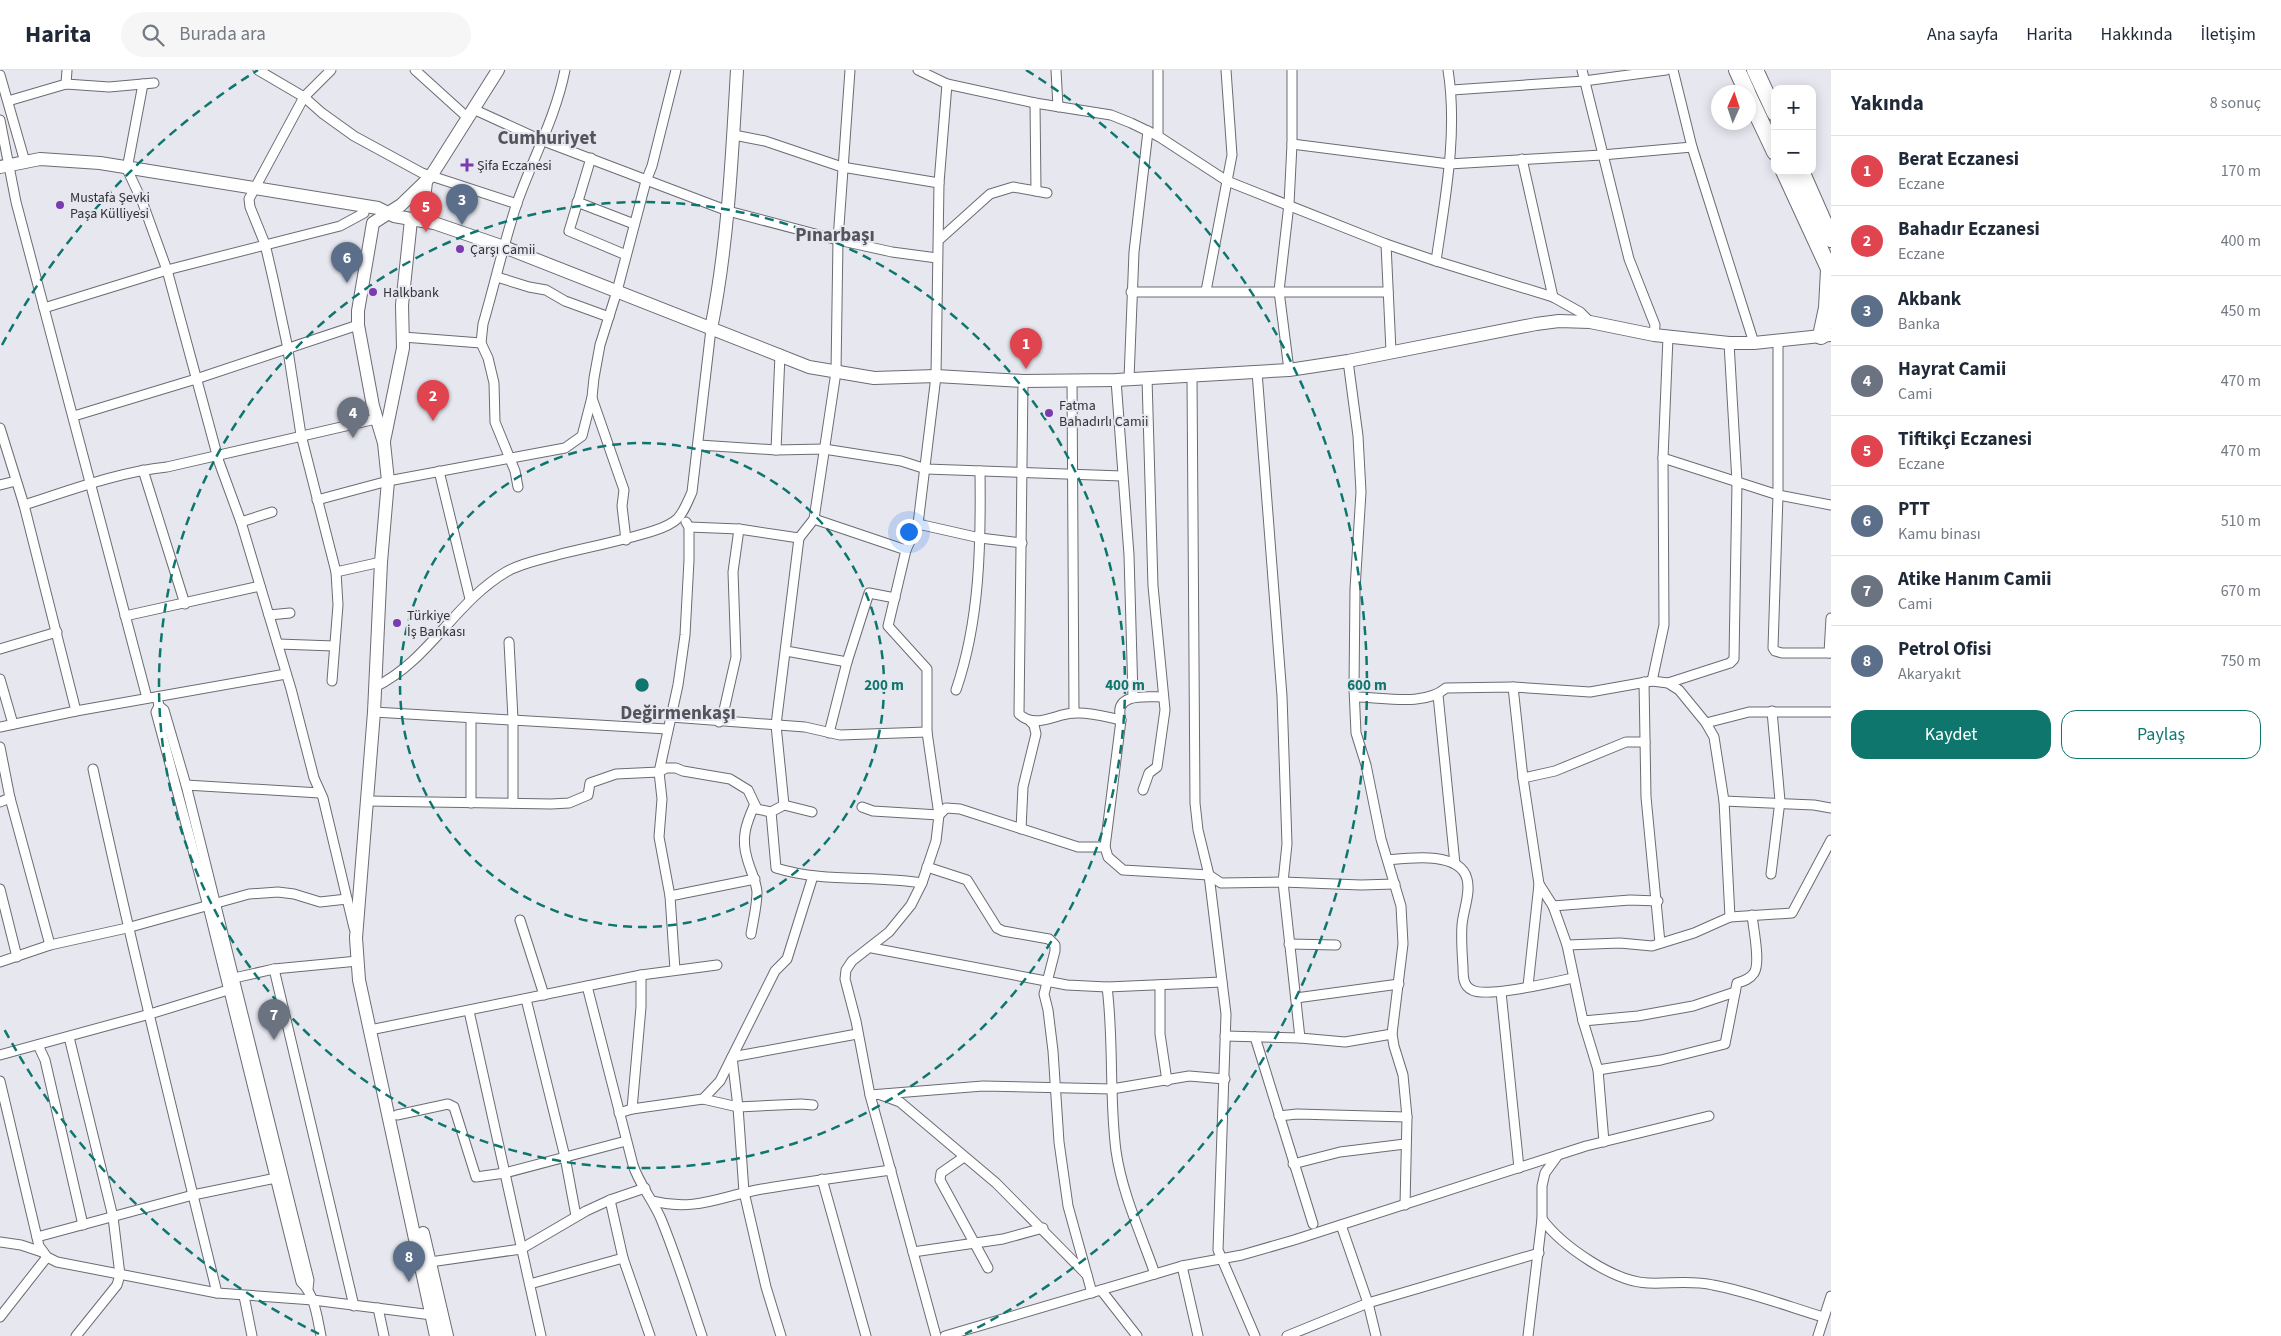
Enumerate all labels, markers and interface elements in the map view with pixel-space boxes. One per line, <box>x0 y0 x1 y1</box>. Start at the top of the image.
search box <box>121 12 471 57</box>
text: Harita <box>25 17 91 52</box>
icon: search <box>139 21 167 49</box>
text: Burada ara <box>179 21 266 48</box>
text: Ana sayfa <box>1927 22 1998 47</box>
text: Harita <box>2026 22 2073 47</box>
text: Hakkında <box>2101 22 2173 47</box>
text: İletişim <box>2201 22 2256 47</box>
north arrow <box>1711 85 1756 130</box>
map controls <box>1771 85 1816 175</box>
button: + <box>1771 85 1816 130</box>
text: Yakında <box>1851 88 1924 118</box>
text: 8 sonuç <box>2210 92 2261 114</box>
district label: Cumhuriyet <box>497 125 597 152</box>
button: − <box>1771 130 1816 175</box>
text: Berat Eczanesi <box>1898 146 2019 173</box>
place label: Şifa Eczanesi <box>477 156 552 176</box>
marker: Şifa Eczanesi <box>461 159 473 171</box>
text: 1 <box>1863 160 1871 182</box>
text: 170 m <box>2221 160 2261 182</box>
text: Eczane <box>1898 173 1945 195</box>
pin: 3 <box>446 184 478 225</box>
place label: Mustafa Şevki Paşa Külliyesi <box>70 188 150 224</box>
pin: 5 <box>410 191 442 232</box>
marker: Mustafa Şevki Paşa Külliyesi <box>54 199 66 211</box>
text: Bahadır Eczanesi <box>1898 216 2040 243</box>
district label: Pınarbaşı <box>795 222 875 249</box>
text: 2 <box>1863 230 1871 252</box>
text: 400 m <box>2221 230 2261 252</box>
place label: Çarşı Camii <box>470 240 536 260</box>
pin: 6 <box>331 242 363 283</box>
marker: Çarşı Camii <box>454 243 466 255</box>
text: Eczane <box>1898 243 1945 265</box>
place label: Halkbank <box>383 283 439 303</box>
marker: Halkbank <box>367 286 379 298</box>
text: Akbank <box>1898 286 1961 313</box>
text: 3 <box>1863 300 1871 322</box>
text: 450 m <box>2221 300 2261 322</box>
text: Banka <box>1898 313 1940 335</box>
pin: 1 <box>1010 328 1042 369</box>
text: Hayrat Camii <box>1898 356 2006 383</box>
text: 4 <box>1863 370 1871 392</box>
text: 470 m <box>2221 370 2261 392</box>
pin: 2 <box>417 380 449 421</box>
text: Cami <box>1898 383 1932 405</box>
place label: Fatma Bahadırlı Camii <box>1059 396 1148 432</box>
pin: 4 <box>337 397 369 438</box>
marker: Fatma Bahadırlı Camii <box>1043 407 1055 419</box>
text: Tiftikçi Eczanesi <box>1898 426 2032 453</box>
text: 5 <box>1863 440 1871 462</box>
text: 470 m <box>2221 440 2261 462</box>
text: Eczane <box>1898 453 1945 475</box>
text: PTT <box>1898 496 1930 523</box>
text: 6 <box>1863 510 1871 532</box>
text: 510 m <box>2221 510 2261 532</box>
your location <box>896 519 922 545</box>
text: Kamu binası <box>1898 523 1981 545</box>
text: Atike Hanım Camii <box>1898 566 2051 593</box>
text: 7 <box>1863 580 1871 602</box>
text: 670 m <box>2221 580 2261 602</box>
text: Cami <box>1898 593 1932 615</box>
place label: Türkiye İş Bankası <box>407 606 465 642</box>
marker: Türkiye İş Bankası <box>391 617 403 629</box>
text: Petrol Ofisi <box>1898 636 1991 663</box>
text: 8 <box>1863 650 1871 672</box>
text: 750 m <box>2221 650 2261 672</box>
text: Akaryakıt <box>1898 663 1961 685</box>
text: 200 m <box>864 675 904 696</box>
text: 400 m <box>1105 675 1145 696</box>
text: 600 m <box>1347 675 1387 696</box>
centre of rings <box>633 676 651 694</box>
district label: Değirmenkaşı <box>620 700 736 727</box>
button: Kaydet <box>1851 710 2051 759</box>
button: Paylaş <box>2061 710 2261 759</box>
pin: 7 <box>258 999 290 1040</box>
pin: 8 <box>393 1241 425 1282</box>

